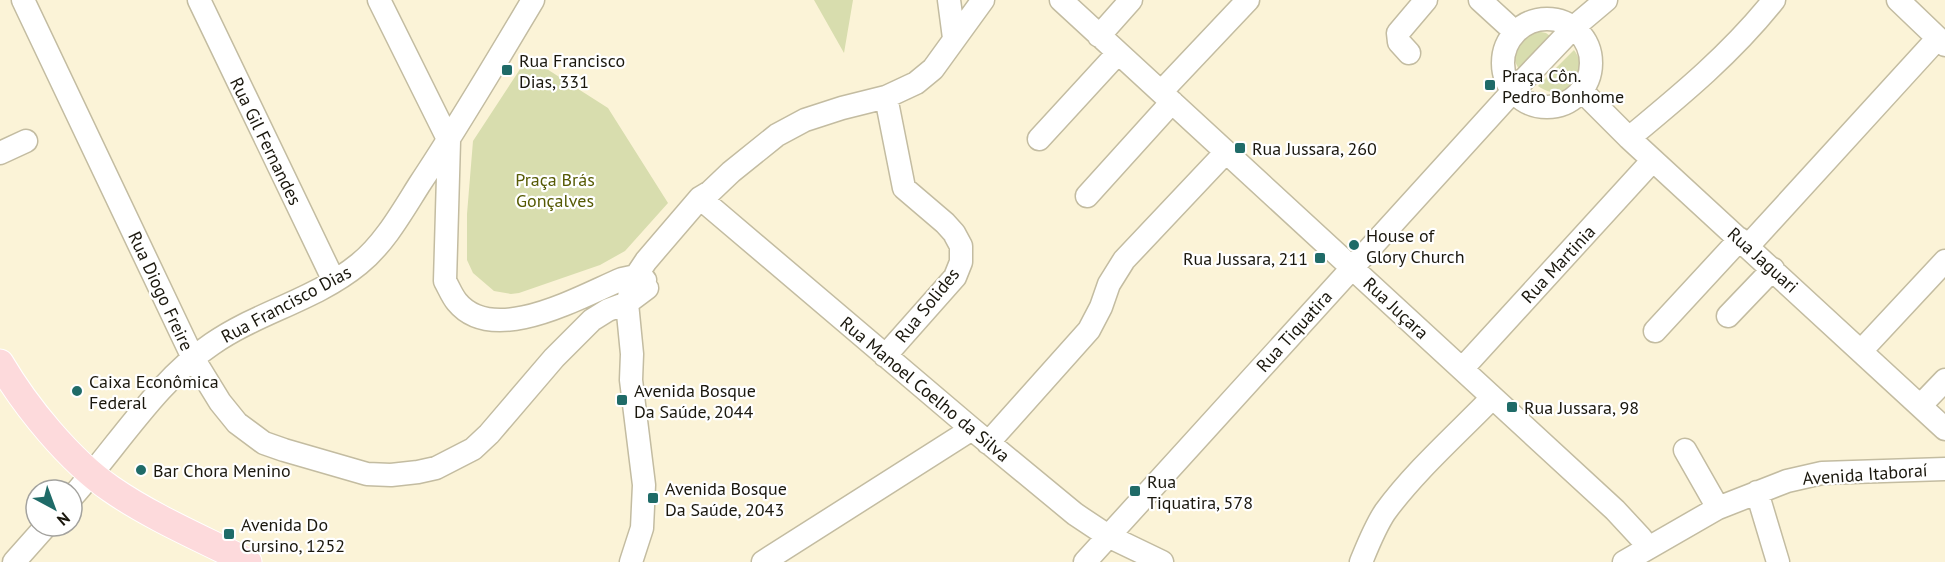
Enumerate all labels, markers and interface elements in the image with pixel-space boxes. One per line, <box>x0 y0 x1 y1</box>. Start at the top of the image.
place label: Rua Francisco Dias, 331 <box>519 49 625 93</box>
marker: Rua Francisco Dias, 331 <box>500 63 514 77</box>
place label: Praça Côn. Pedro Bonhome <box>1502 64 1624 108</box>
street label: Rua Gil Fernandes <box>225 73 307 209</box>
marker: Praça Côn. Pedro Bonhome <box>1483 78 1497 92</box>
place label: Rua Jussara, 260 <box>1252 137 1377 160</box>
marker: Rua Jussara, 260 <box>1233 141 1247 155</box>
park label: Praça Brás Gonçalves <box>515 168 595 212</box>
street label: Rua Martinia <box>1516 220 1600 308</box>
street label: Rua Jaguari <box>1723 222 1803 298</box>
place label: House of Glory Church <box>1366 224 1465 268</box>
street label: Rua Diogo Freire <box>123 228 199 354</box>
marker: House of Glory Church <box>1347 238 1361 252</box>
place label: Rua Jussara, 211 <box>1183 247 1308 270</box>
marker: Rua Jussara, 211 <box>1313 251 1327 265</box>
street label: Rua Francisco Dias <box>217 260 355 348</box>
street label: Rua Solides <box>890 263 964 347</box>
street label: Rua Juçara <box>1359 272 1433 344</box>
street label: Rua Tiquatira <box>1251 285 1337 377</box>
street label: Rua Manoel Coelho da Silva <box>835 311 1015 467</box>
place label: Caixa Econômica Federal <box>89 370 219 414</box>
place label: Avenida Bosque Da Saúde, 2044 <box>634 379 756 423</box>
marker: Caixa Econômica Federal <box>70 384 84 398</box>
marker: Avenida Bosque Da Saúde, 2044 <box>615 393 629 407</box>
place label: Rua Jussara, 98 <box>1524 396 1639 419</box>
marker: Rua Jussara, 98 <box>1505 400 1519 414</box>
street label: Avenida Itaboraí <box>1802 458 1928 490</box>
place label: Bar Chora Menino <box>153 459 291 482</box>
marker: Bar Chora Menino <box>134 463 148 477</box>
place label: Rua Tiquatira, 578 <box>1147 470 1253 514</box>
place label: Avenida Bosque Da Saúde, 2043 <box>665 477 787 521</box>
north arrow <box>24 478 84 538</box>
marker: Rua Tiquatira, 578 <box>1128 484 1142 498</box>
marker: Avenida Bosque Da Saúde, 2043 <box>646 491 660 505</box>
text: N <box>53 508 74 530</box>
place label: Avenida Do Cursino, 1252 <box>241 513 345 557</box>
marker: Avenida Do Cursino, 1252 <box>222 527 236 541</box>

